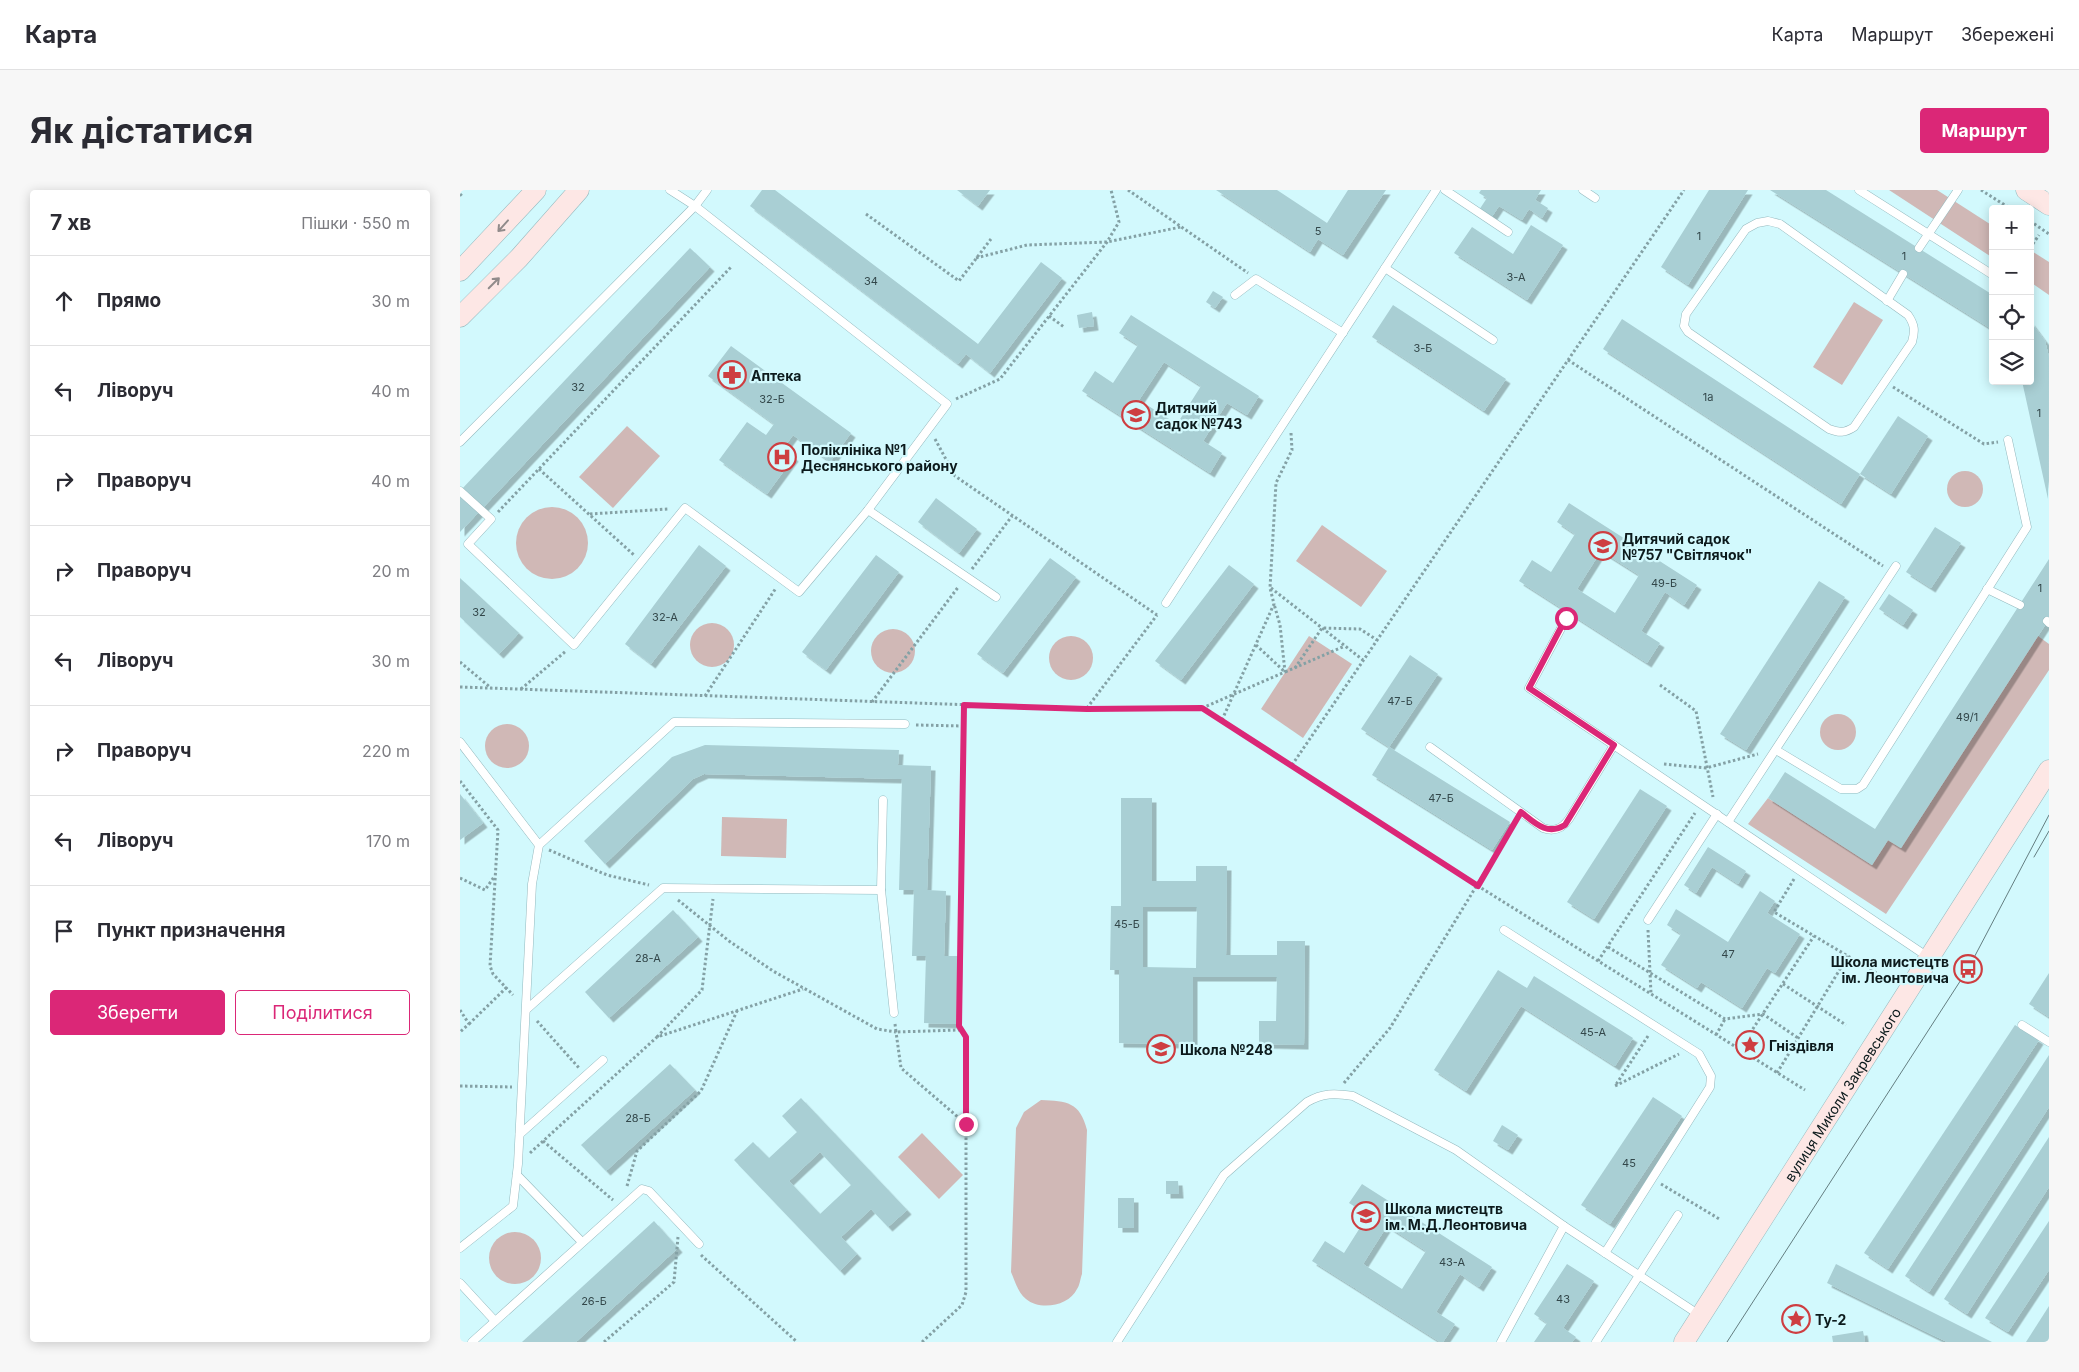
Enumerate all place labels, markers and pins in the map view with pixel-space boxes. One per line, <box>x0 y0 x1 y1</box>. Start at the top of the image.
pharmacy icon: Аптека <box>717 360 747 390</box>
place label: Аптека <box>751 367 801 384</box>
place label: Дитячий садок №743 <box>1155 399 1242 432</box>
school or university icon: Дитячий садок №743 <box>1121 400 1151 430</box>
place label: Поліклініка №1 Деснянського району <box>801 441 958 474</box>
hospital icon: Поліклініка №1 Деснянського району <box>767 442 797 472</box>
place label: Дитячий садок №757 "Світлячок" <box>1622 530 1752 563</box>
school or university icon: Дитячий садок №757 "Світлячок" <box>1588 531 1618 561</box>
place label: Школа мистецтв ім. Леонтовича <box>1831 953 1949 986</box>
bus stop icon: Школа мистецтв ім. Леонтовича <box>1953 954 1983 984</box>
place icon: Гніздівля <box>1735 1030 1765 1060</box>
school or university icon: Школа №248 <box>1146 1034 1176 1064</box>
place label: Гніздівля <box>1769 1037 1834 1054</box>
place label: Школа №248 <box>1180 1041 1273 1058</box>
place label: Школа мистецтв ім. М.Д.Леонтовича <box>1385 1200 1527 1233</box>
school or university icon: Школа мистецтв ім. М.Д.Леонтовича <box>1351 1201 1381 1231</box>
place icon: Ту-2 <box>1781 1304 1811 1334</box>
place label: Ту-2 <box>1815 1311 1847 1328</box>

